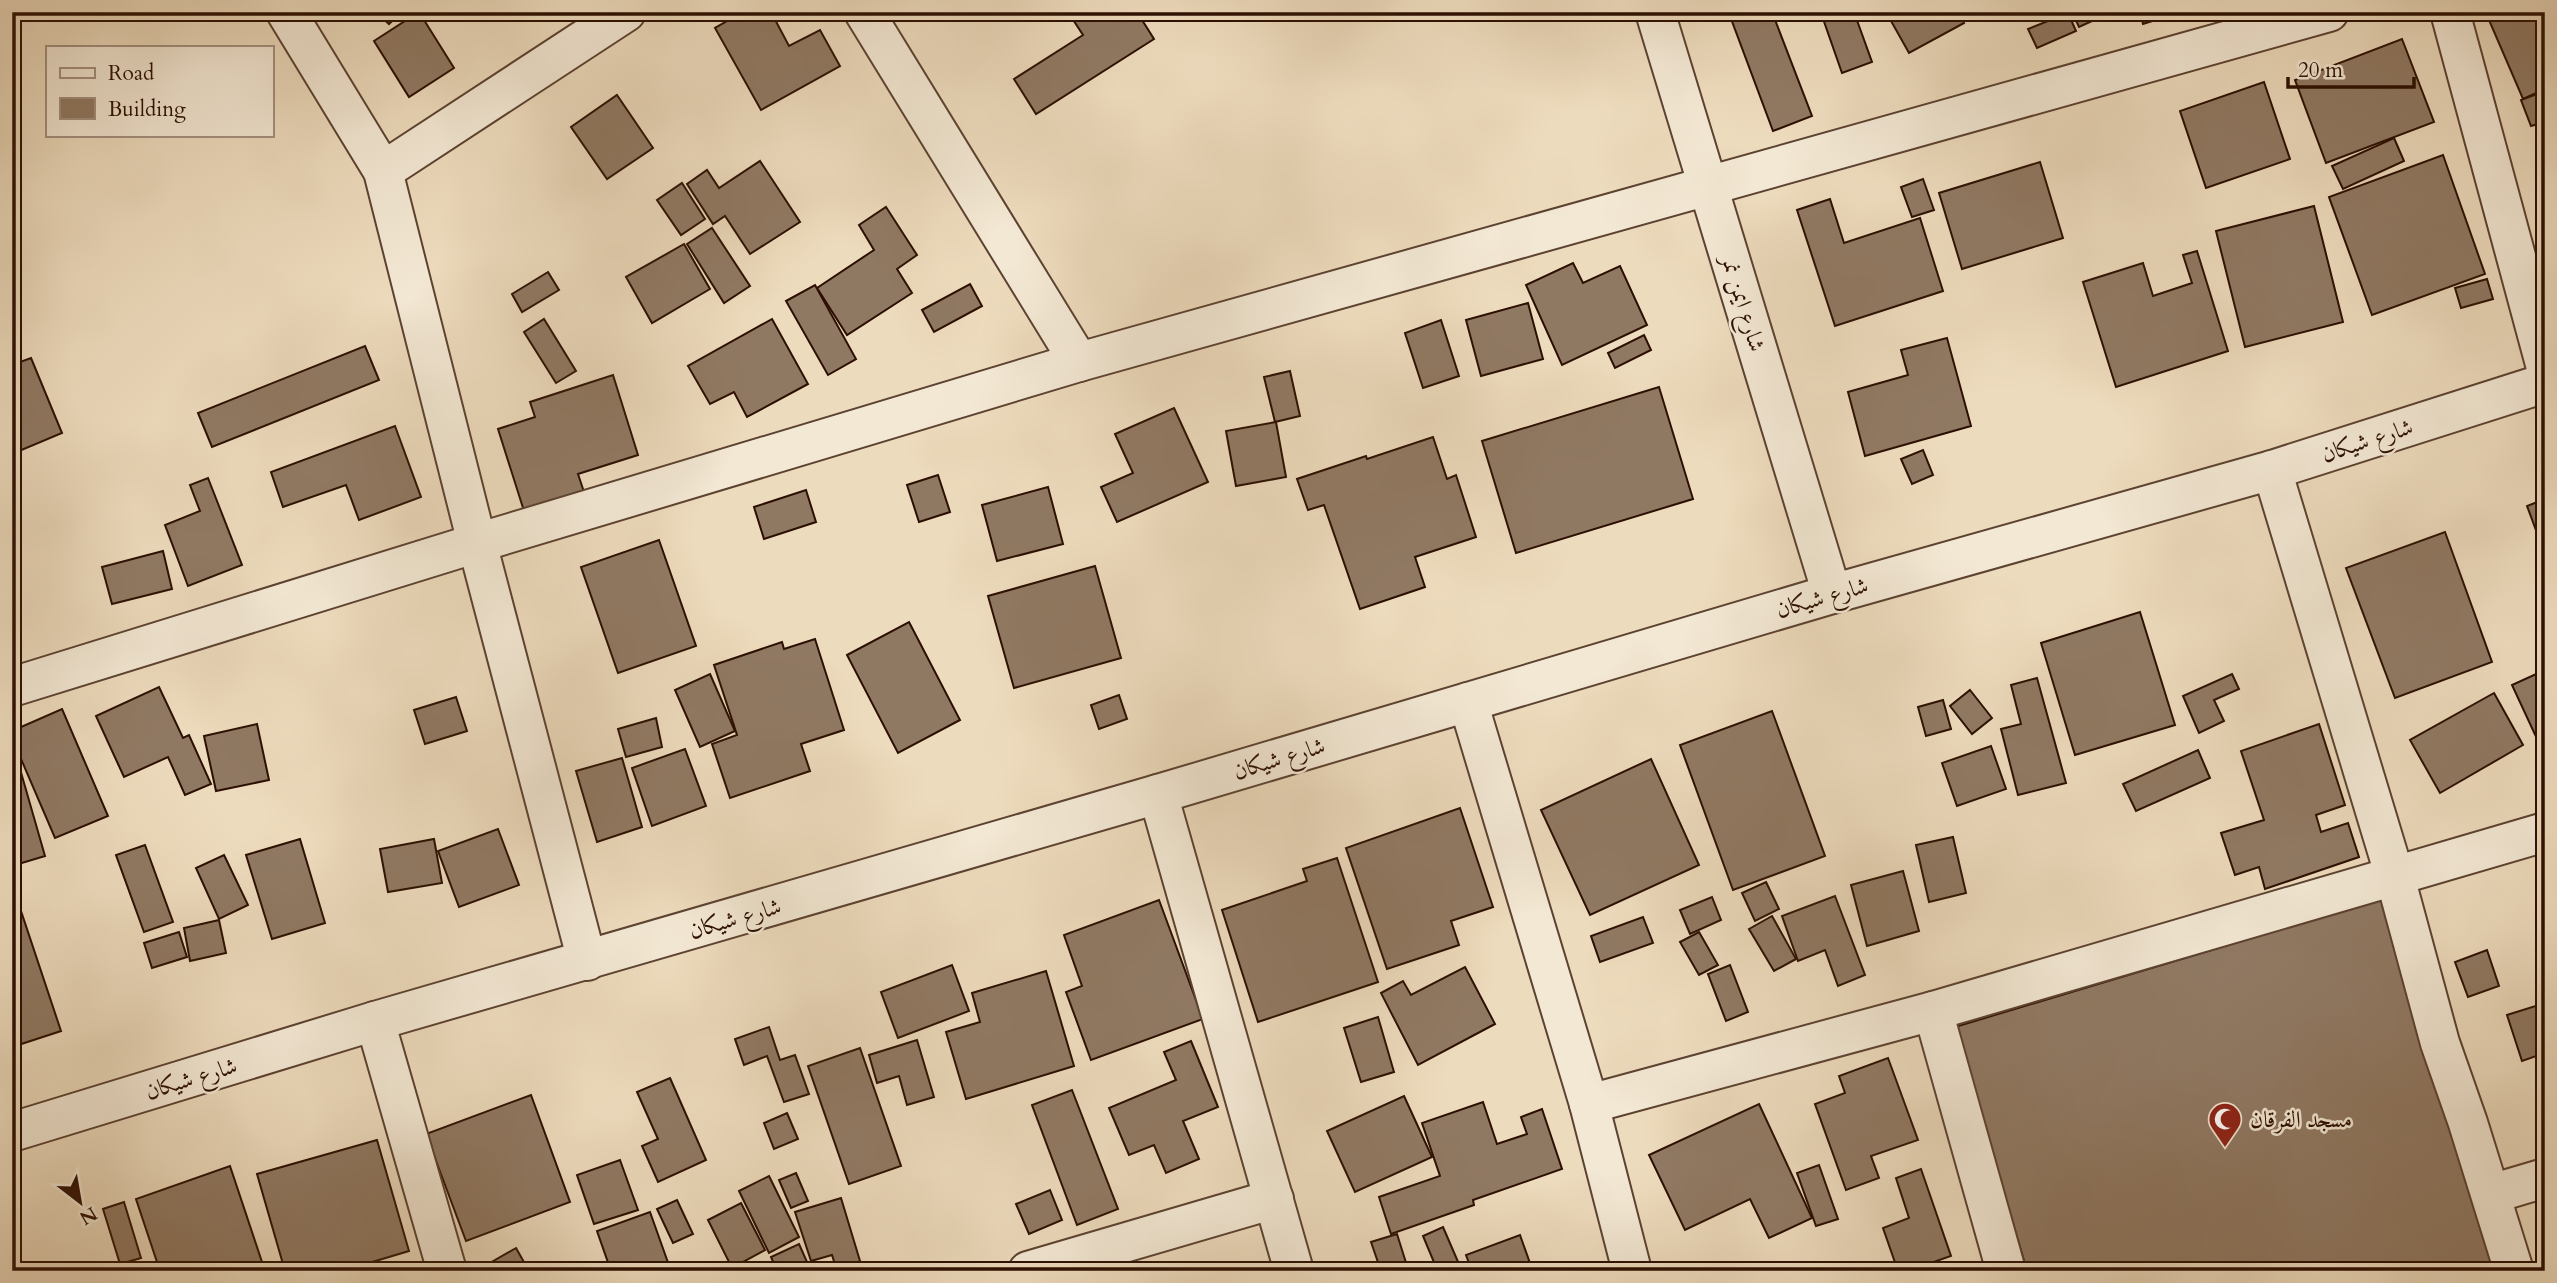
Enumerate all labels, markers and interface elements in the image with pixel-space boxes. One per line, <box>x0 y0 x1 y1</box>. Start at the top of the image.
legend <box>46 46 273 136</box>
scale bar <box>2288 46 2414 90</box>
text: 20 m <box>2298 56 2343 85</box>
text: Road <box>108 59 154 88</box>
text: Building <box>108 95 186 124</box>
street label: شارع ايمن نمر <box>1710 249 1773 356</box>
street label: شارع شيكان <box>2317 411 2418 474</box>
street label: شارع شيكان <box>1772 570 1873 629</box>
street label: شارع شيكان <box>1229 730 1330 791</box>
street label: شارع شيكان <box>685 891 786 950</box>
street label: شارع شيكان <box>141 1050 242 1111</box>
mosque icon: مسجد الفرقان <box>2206 1100 2244 1149</box>
place label: مسجد الفرقان <box>2250 1104 2352 1135</box>
north arrow <box>46 1168 116 1238</box>
text: N <box>74 1200 102 1231</box>

